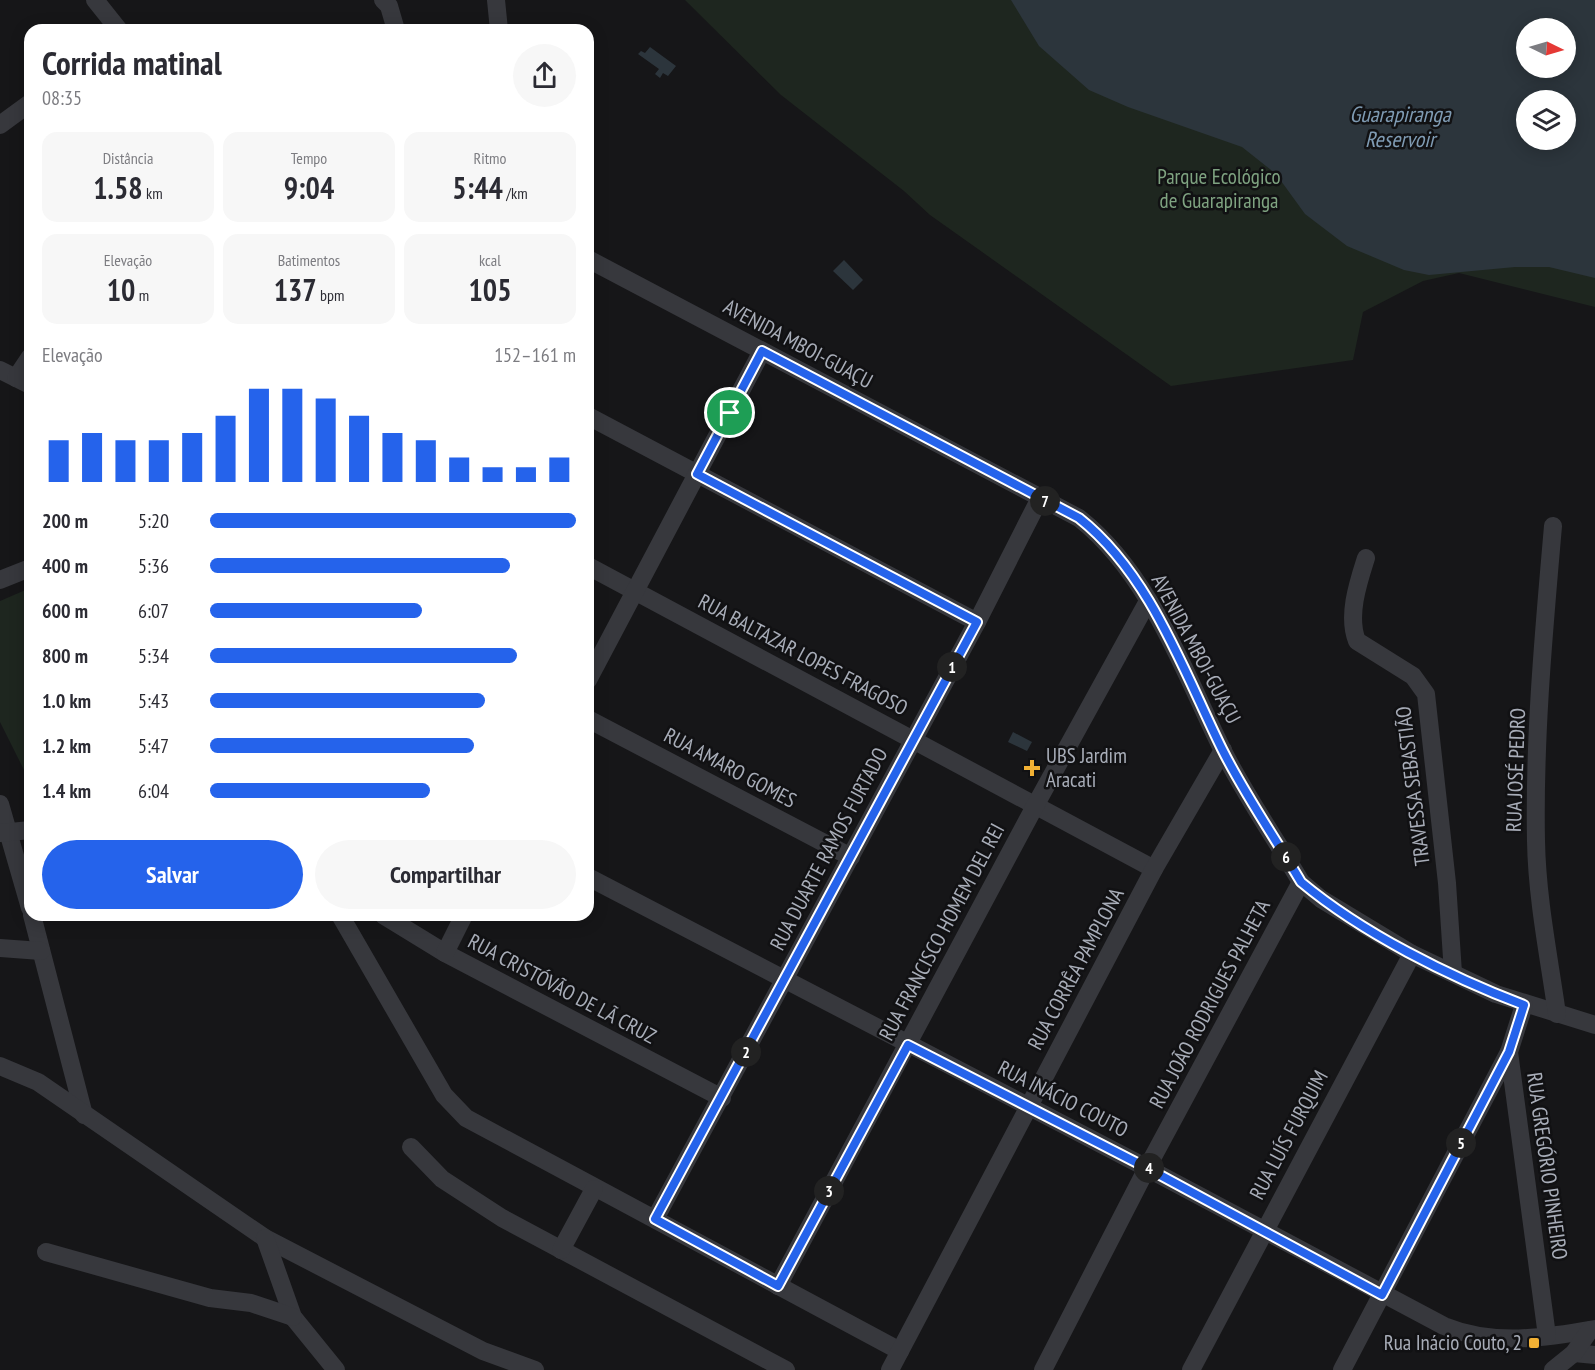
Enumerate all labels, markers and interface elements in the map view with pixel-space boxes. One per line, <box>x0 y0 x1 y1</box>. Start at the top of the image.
north arrow <box>1516 18 1576 78</box>
map controls <box>1516 18 1576 150</box>
text: Corrida matinal <box>42 41 222 84</box>
button: share <box>513 44 576 107</box>
text: 08:35 <box>42 85 82 111</box>
button: layers <box>1516 90 1576 150</box>
water label: Guarapiranga Reservoir <box>1349 100 1452 153</box>
text: Distância <box>103 148 153 168</box>
text: Tempo <box>291 148 327 168</box>
text: Ritmo <box>474 148 506 168</box>
park label: Parque Ecológico de Guarapiranga <box>1157 163 1281 214</box>
text: 1.58 <box>93 168 143 207</box>
text: 9:04 <box>284 168 334 207</box>
text: 5:44 <box>452 168 503 207</box>
text: km <box>143 183 163 203</box>
text: /km <box>503 183 528 203</box>
text: Elevação <box>104 250 152 270</box>
text: Batimentos <box>278 250 340 270</box>
text: kcal <box>479 250 501 270</box>
text: 10 <box>107 270 135 309</box>
text: 137 <box>274 270 317 309</box>
text: 105 <box>468 270 512 309</box>
text: m <box>135 285 149 305</box>
text: bpm <box>317 285 344 305</box>
street label: AVENIDA MBOI-GUAÇU <box>719 293 878 394</box>
text: Elevação <box>42 342 103 368</box>
text: 152–161 m <box>494 342 576 368</box>
pin <box>704 387 755 438</box>
icon: arrive <box>713 396 746 429</box>
pin: 7 <box>1030 486 1060 516</box>
text: 7 <box>1041 491 1049 511</box>
text: 200 m <box>42 508 88 534</box>
text: 5:20 <box>138 508 169 534</box>
text: 400 m <box>42 553 88 579</box>
text: 5:36 <box>138 553 169 579</box>
street label: AVENIDA MBOI-GUAÇU <box>1146 569 1247 728</box>
street label: RUA BALTAZAR LOPES FRAGOSO <box>694 588 913 721</box>
text: 600 m <box>42 598 88 624</box>
text: 6:07 <box>138 598 169 624</box>
text: 800 m <box>42 643 88 669</box>
text: 5:34 <box>138 643 169 669</box>
pin: 1 <box>937 652 967 682</box>
text: 1 <box>948 657 956 677</box>
text: 1.0 km <box>42 688 91 714</box>
text: 5:43 <box>138 688 169 714</box>
street label: TRAVESSA SEBASTIÃO <box>1389 705 1436 867</box>
street label: RUA JOSÉ PEDRO <box>1500 707 1531 833</box>
street label: RUA AMARO GOMES <box>659 721 801 814</box>
text: 1.2 km <box>42 733 91 759</box>
text: 5:47 <box>138 733 169 759</box>
place label: UBS Jardim Aracati <box>1046 742 1127 793</box>
street label: RUA DUARTE RAMOS FURTADO <box>764 743 893 955</box>
marker: UBS Jardim Aracati <box>1023 759 1041 777</box>
text: 1.4 km <box>42 778 91 804</box>
text: 6:04 <box>138 778 169 804</box>
street label: RUA FRANCISCO HOMEM DEL REI <box>873 818 1010 1045</box>
button: Salvar <box>42 840 303 909</box>
button: Compartilhar <box>315 840 576 909</box>
pin: 6 <box>1271 842 1301 872</box>
text: 6 <box>1282 847 1290 867</box>
street label: RUA CORRÊA PAMPLONA <box>1021 883 1130 1054</box>
street label: RUA JOÃO RODRIGUES PALHETA <box>1143 895 1276 1113</box>
street label: RUA CRISTÓVÃO DE LÃ CRUZ <box>464 928 661 1050</box>
pin: 2 <box>731 1037 761 1067</box>
text: 2 <box>742 1042 750 1062</box>
street label: RUA INÁCIO COUTO <box>994 1054 1133 1143</box>
street label: RUA LUÍS FURQUIM <box>1243 1065 1334 1204</box>
street label: RUA GREGÓRIO PINHEIRO <box>1521 1071 1574 1261</box>
pin: 5 <box>1446 1128 1476 1158</box>
text: 5 <box>1457 1133 1465 1153</box>
pin: 4 <box>1134 1153 1164 1183</box>
text: 4 <box>1145 1158 1153 1178</box>
pin: 3 <box>814 1176 844 1206</box>
text: 3 <box>825 1181 833 1201</box>
place label: Rua Inácio Couto, 2 <box>1384 1329 1522 1356</box>
marker: Rua Inácio Couto, 2 <box>1527 1336 1541 1350</box>

